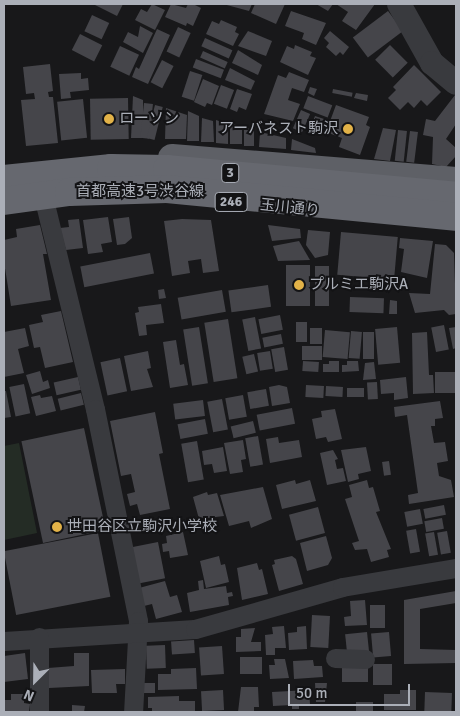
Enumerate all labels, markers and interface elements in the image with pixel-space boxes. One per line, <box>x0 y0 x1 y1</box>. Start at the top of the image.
place label: ローソン <box>119 110 179 128</box>
marker: ローソン <box>103 113 115 125</box>
place label: アーバネスト駒沢 <box>219 120 338 138</box>
marker: アーバネスト駒沢 <box>342 123 354 135</box>
road number: 3 <box>220 162 240 184</box>
street label: 首都高速3号渋谷線 <box>76 183 204 201</box>
road number: 246 <box>214 190 248 213</box>
street label: 玉川通り <box>259 196 321 220</box>
place label: プルミエ駒沢A <box>309 276 408 294</box>
marker: プルミエ駒沢A <box>293 279 305 291</box>
place label: 世田谷区立駒沢小学校 <box>67 518 217 536</box>
marker: 世田谷区立駒沢小学校 <box>51 521 63 533</box>
north arrow <box>10 656 60 706</box>
scale bar <box>290 674 412 706</box>
text: 50 m <box>296 684 327 702</box>
text: N <box>21 686 37 705</box>

